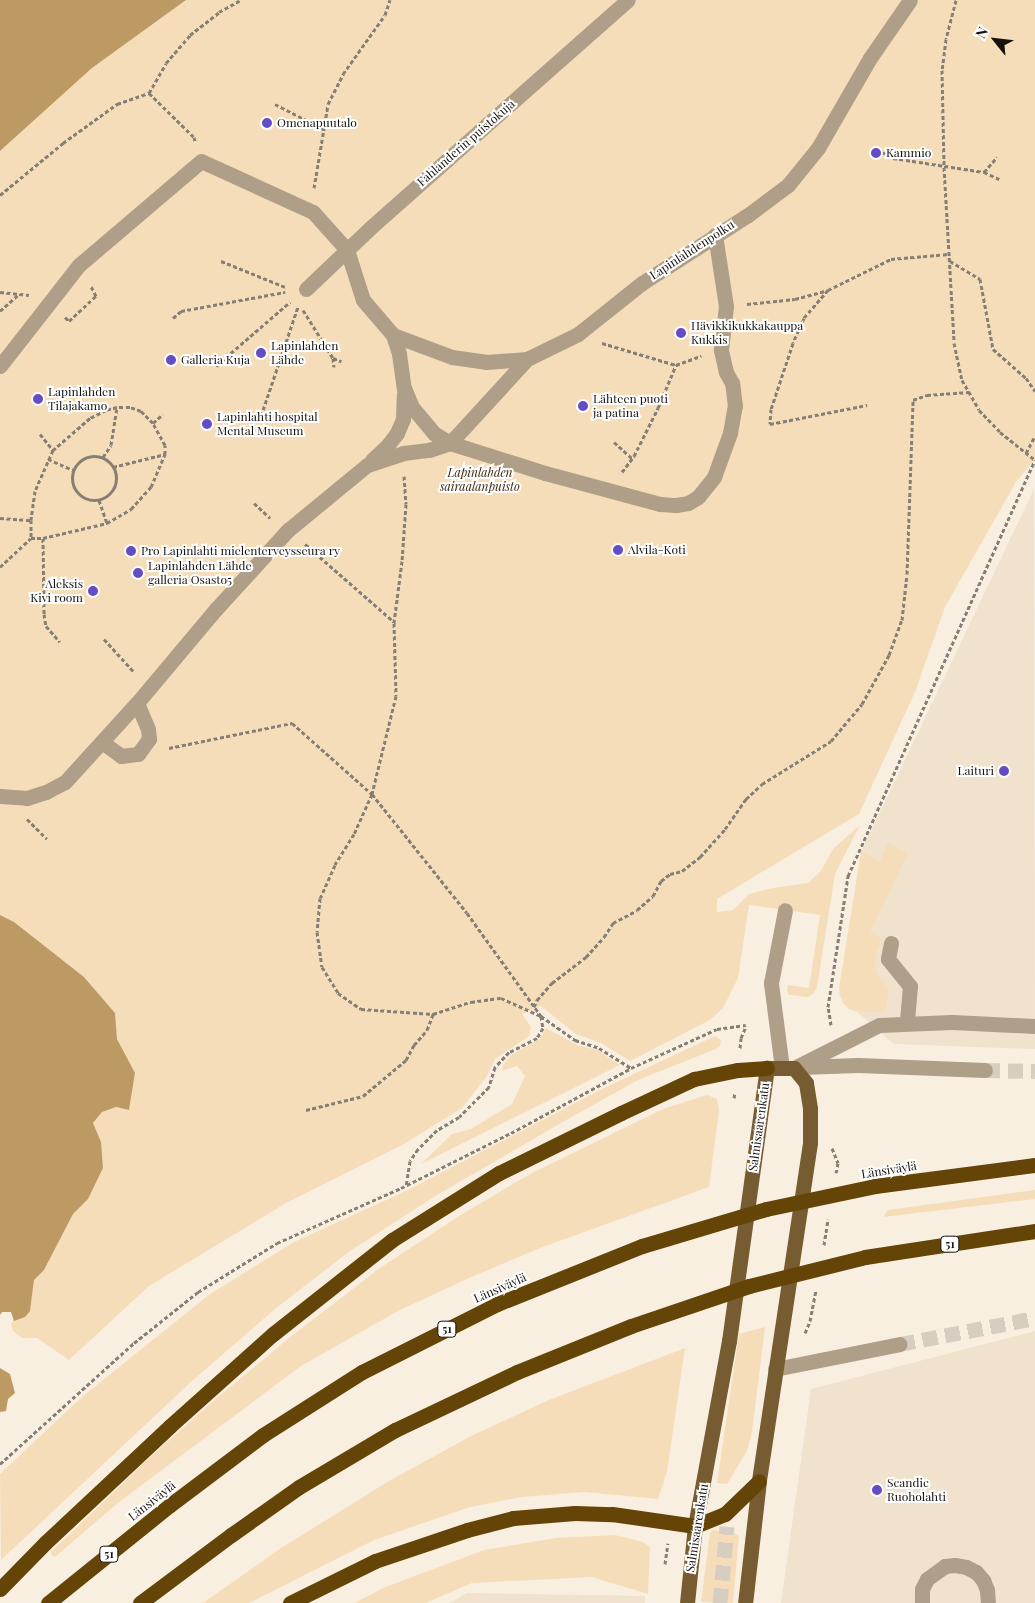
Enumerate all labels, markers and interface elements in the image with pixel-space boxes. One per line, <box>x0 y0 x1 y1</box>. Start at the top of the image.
north arrow <box>970 15 1020 65</box>
text: N <box>971 23 992 42</box>
street label: Fahlanderin puistokuja <box>414 97 518 189</box>
place label: Omenapuutalo <box>277 116 357 130</box>
marker: Omenapuutalo <box>261 117 273 129</box>
place label: Kammio <box>886 146 931 160</box>
marker: Kammio <box>870 147 882 159</box>
street label: Lapinlahdenpolku <box>647 217 737 283</box>
place label: Hävikkikukkakauppa Kukkis <box>691 319 803 347</box>
marker: Hävikkikukkakauppa Kukkis <box>675 327 687 339</box>
place label: Lapinlahden Lähde <box>271 339 338 367</box>
marker: Lapinlahden Lähde <box>255 347 267 359</box>
place label: Galleria Kuja <box>181 353 250 367</box>
marker: Galleria Kuja <box>165 354 177 366</box>
place label: Lapinlahden Tilajakamo <box>48 385 115 413</box>
place label: Lähteen puoti ja patina <box>593 392 668 420</box>
marker: Lapinlahden Tilajakamo <box>32 393 44 405</box>
marker: Lähteen puoti ja patina <box>577 400 589 412</box>
place label: Lapinlahti hospital Mental Museum <box>217 410 318 438</box>
marker: Lapinlahti hospital Mental Museum <box>201 418 213 430</box>
park label: Lapinlahden sairaalanpuisto <box>440 466 520 494</box>
place label: Alvila-Koti <box>628 543 686 557</box>
place label: Pro Lapinlahti mielenterveysseura ry <box>141 544 340 558</box>
marker: Alvila-Koti <box>612 544 624 556</box>
marker: Pro Lapinlahti mielenterveysseura ry <box>125 545 137 557</box>
place label: Lapinlahden Lähde galleria Osasto5 <box>148 559 251 587</box>
marker: Lapinlahden Lähde galleria Osasto5 <box>132 567 144 579</box>
place label: Aleksis Kivi room <box>30 577 83 605</box>
marker: Aleksis Kivi room <box>87 585 99 597</box>
place label: Laituri <box>957 764 994 778</box>
marker: Laituri <box>998 765 1010 777</box>
street label: Salmisaarenkatu <box>746 1082 772 1172</box>
street label: Länsiväylä <box>860 1159 918 1181</box>
road number: 51 <box>940 1236 960 1252</box>
street label: Länsiväylä <box>472 1270 528 1306</box>
road number: 51 <box>437 1320 457 1338</box>
place label: Scandic Ruoholahti <box>887 1476 946 1504</box>
street label: Länsiväylä <box>126 1478 178 1524</box>
street label: Salmisaarenkatu <box>683 1483 711 1573</box>
marker: Scandic Ruoholahti <box>871 1484 883 1496</box>
road number: 51 <box>99 1546 119 1562</box>

